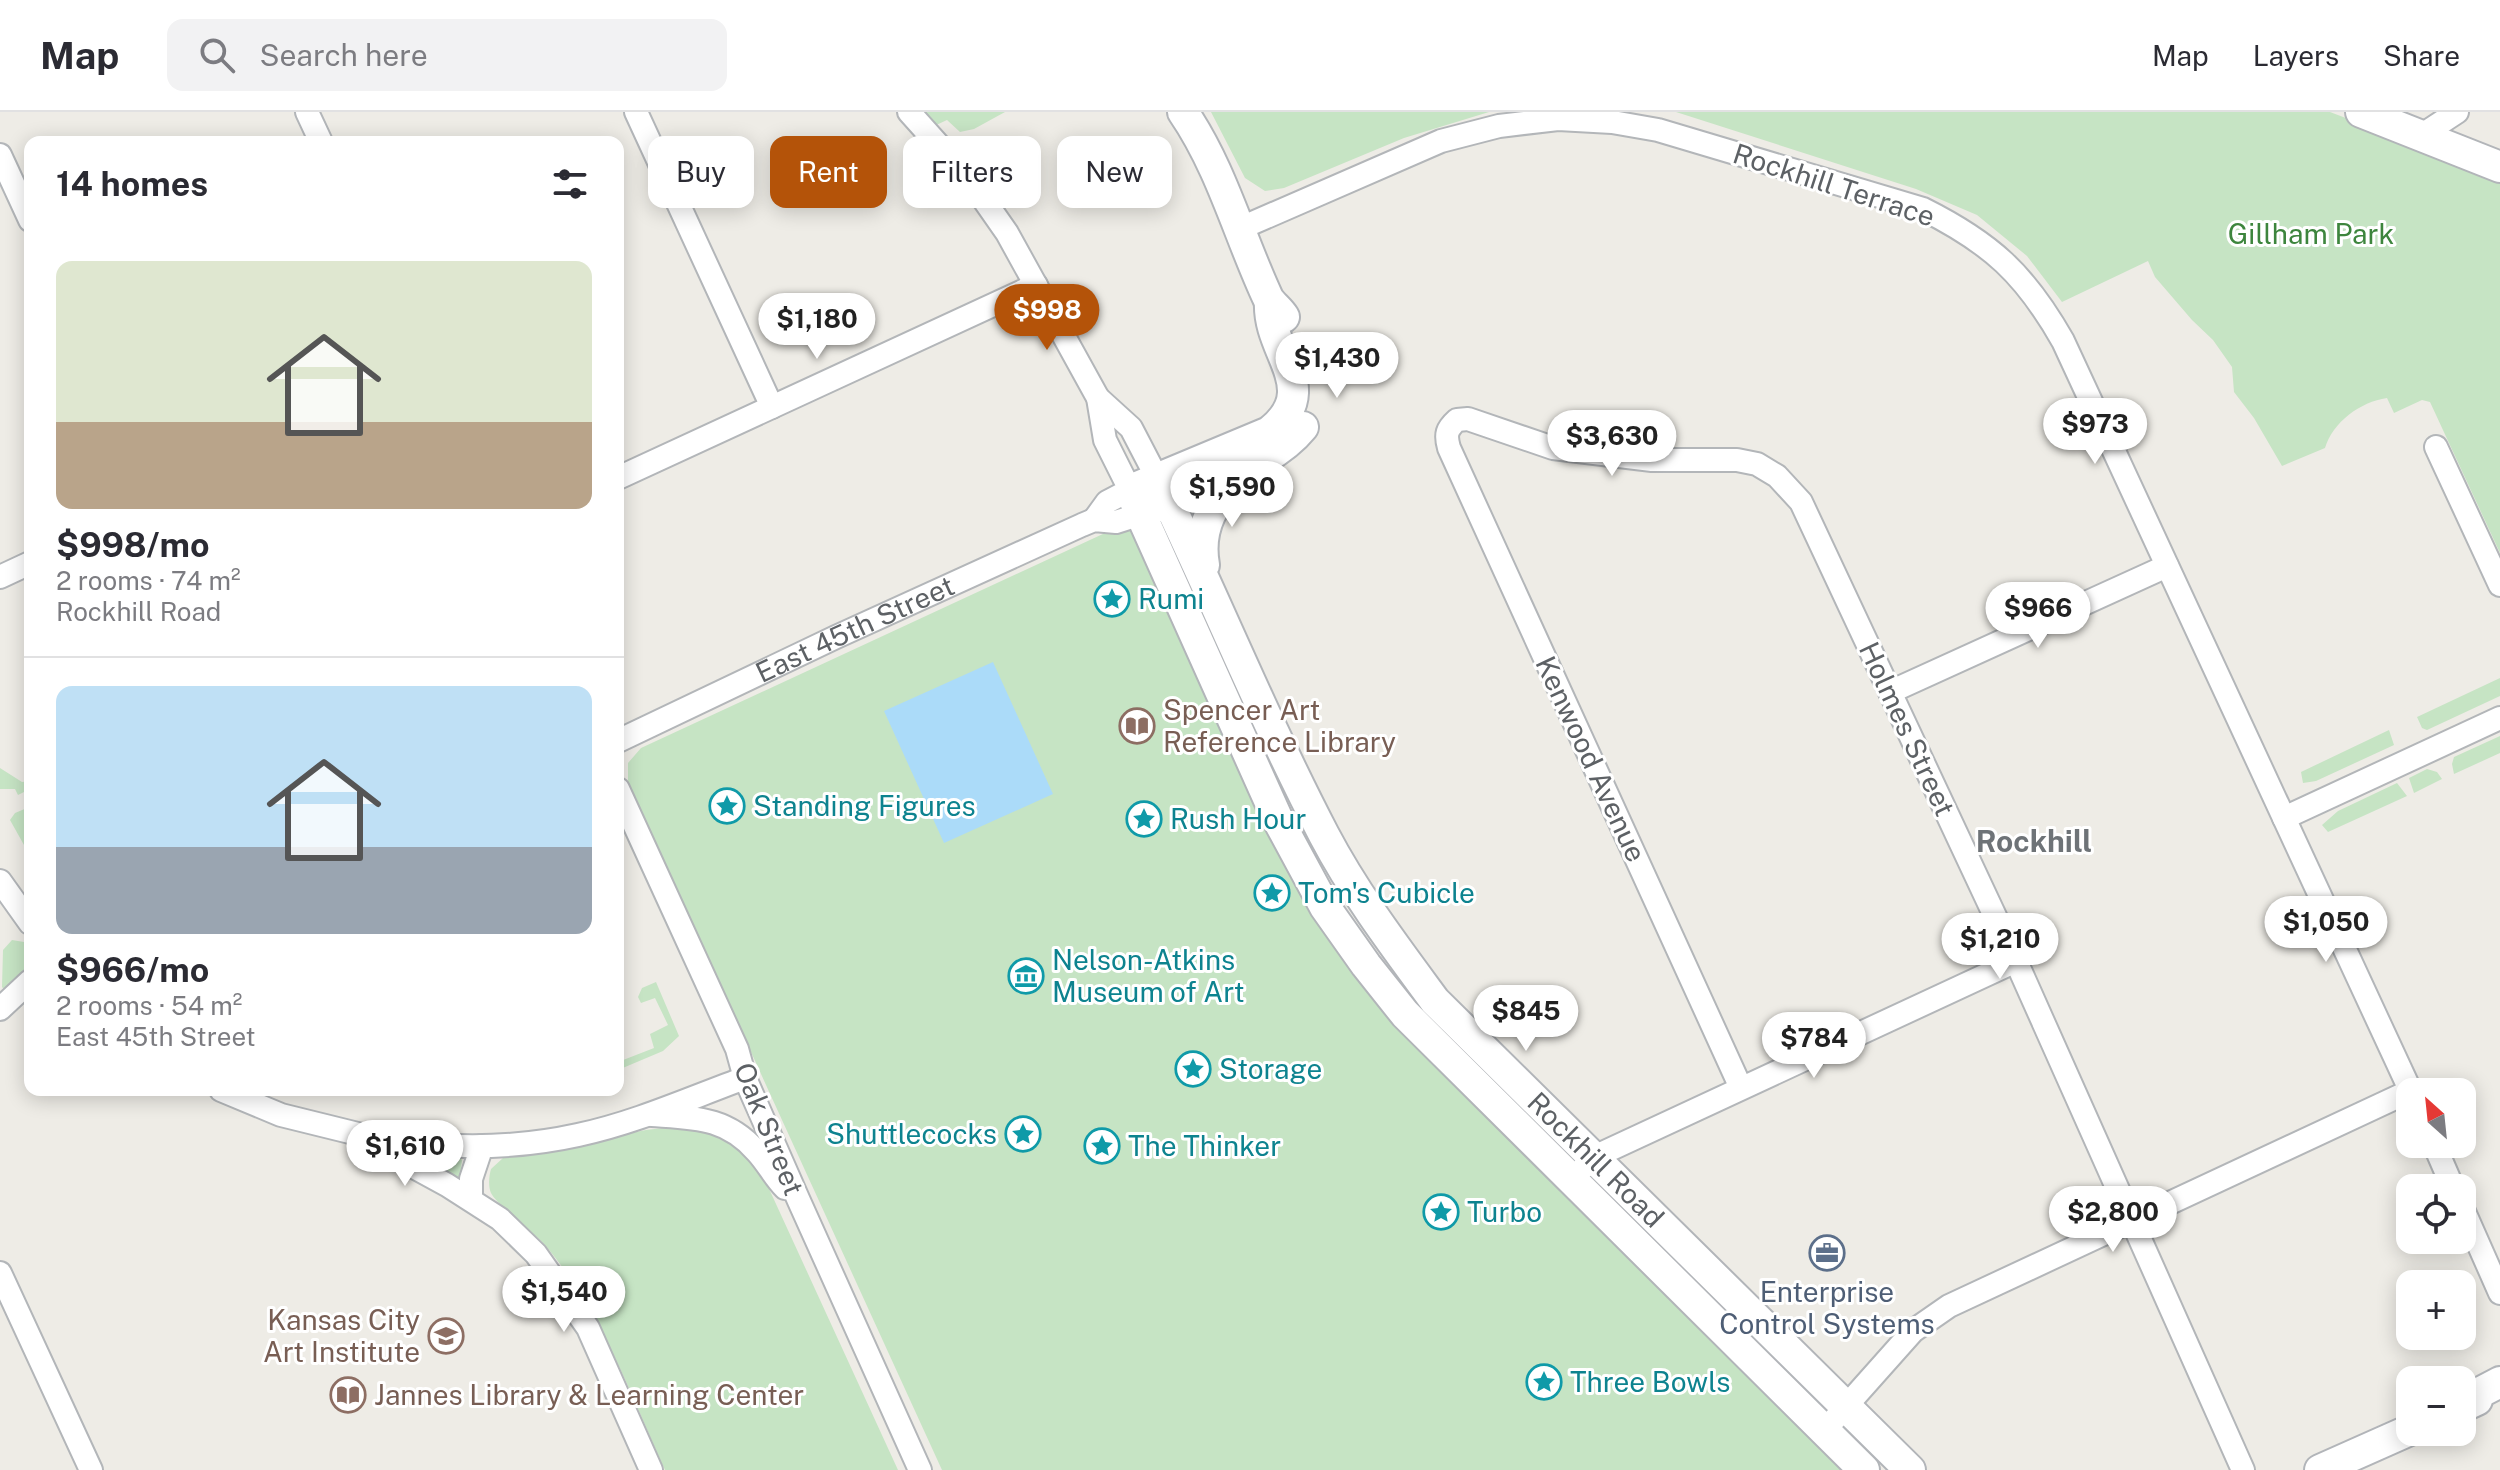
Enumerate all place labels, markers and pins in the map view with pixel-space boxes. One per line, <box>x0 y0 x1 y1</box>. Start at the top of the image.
pin: $998 <box>1000 284 1094 352</box>
pin: $1,180 <box>752 293 882 361</box>
pin: $1,430 <box>1272 332 1402 400</box>
pin: $973 <box>2048 398 2142 466</box>
pin: $3,630 <box>1547 410 1677 478</box>
pin: $1,590 <box>1167 461 1297 529</box>
place icon: Rumi <box>1093 580 1131 618</box>
place label: Rumi <box>1138 582 1204 615</box>
pin: $966 <box>1991 582 2085 650</box>
place label: Spencer Art Reference Library <box>1163 693 1396 758</box>
library icon: Spencer Art Reference Library <box>1118 707 1156 745</box>
place icon: Standing Figures <box>708 787 746 825</box>
place label: Standing Figures <box>753 789 976 822</box>
place icon: Rush Hour <box>1125 800 1163 838</box>
place label: Rush Hour <box>1170 802 1307 835</box>
place icon: Tom's Cubicle <box>1253 874 1291 912</box>
place label: Tom's Cubicle <box>1298 876 1475 909</box>
pin: $1,050 <box>2261 896 2391 964</box>
pin: $1,210 <box>1935 913 2065 981</box>
place label: Nelson-Atkins Museum of Art <box>1052 943 1245 1008</box>
museum icon: Nelson-Atkins Museum of Art <box>1007 957 1045 995</box>
pin: $845 <box>1479 985 1573 1053</box>
pin: $784 <box>1767 1012 1861 1080</box>
place icon: Storage <box>1174 1050 1212 1088</box>
place label: Storage <box>1219 1052 1322 1085</box>
place icon: Shuttlecocks <box>1004 1115 1042 1153</box>
place label: Shuttlecocks <box>826 1117 997 1150</box>
pin: $1,610 <box>340 1120 470 1188</box>
place icon: The Thinker <box>1083 1127 1121 1165</box>
place label: The Thinker <box>1128 1129 1281 1162</box>
pin: $2,800 <box>2048 1186 2178 1254</box>
place icon: Turbo <box>1422 1193 1460 1231</box>
place label: Turbo <box>1467 1195 1542 1228</box>
office icon: Enterprise Control Systems <box>1808 1234 1846 1272</box>
pin: $1,540 <box>499 1266 629 1334</box>
place label: Enterprise Control Systems <box>1719 1275 1935 1340</box>
place label: Kansas City Art Institute <box>263 1303 420 1368</box>
school or university icon: Kansas City Art Institute <box>427 1317 465 1355</box>
place icon: Three Bowls <box>1525 1363 1563 1401</box>
place label: Three Bowls <box>1570 1365 1730 1398</box>
library icon: Jannes Library & Learning Center <box>329 1376 367 1414</box>
place label: Jannes Library & Learning Center <box>374 1378 804 1411</box>

